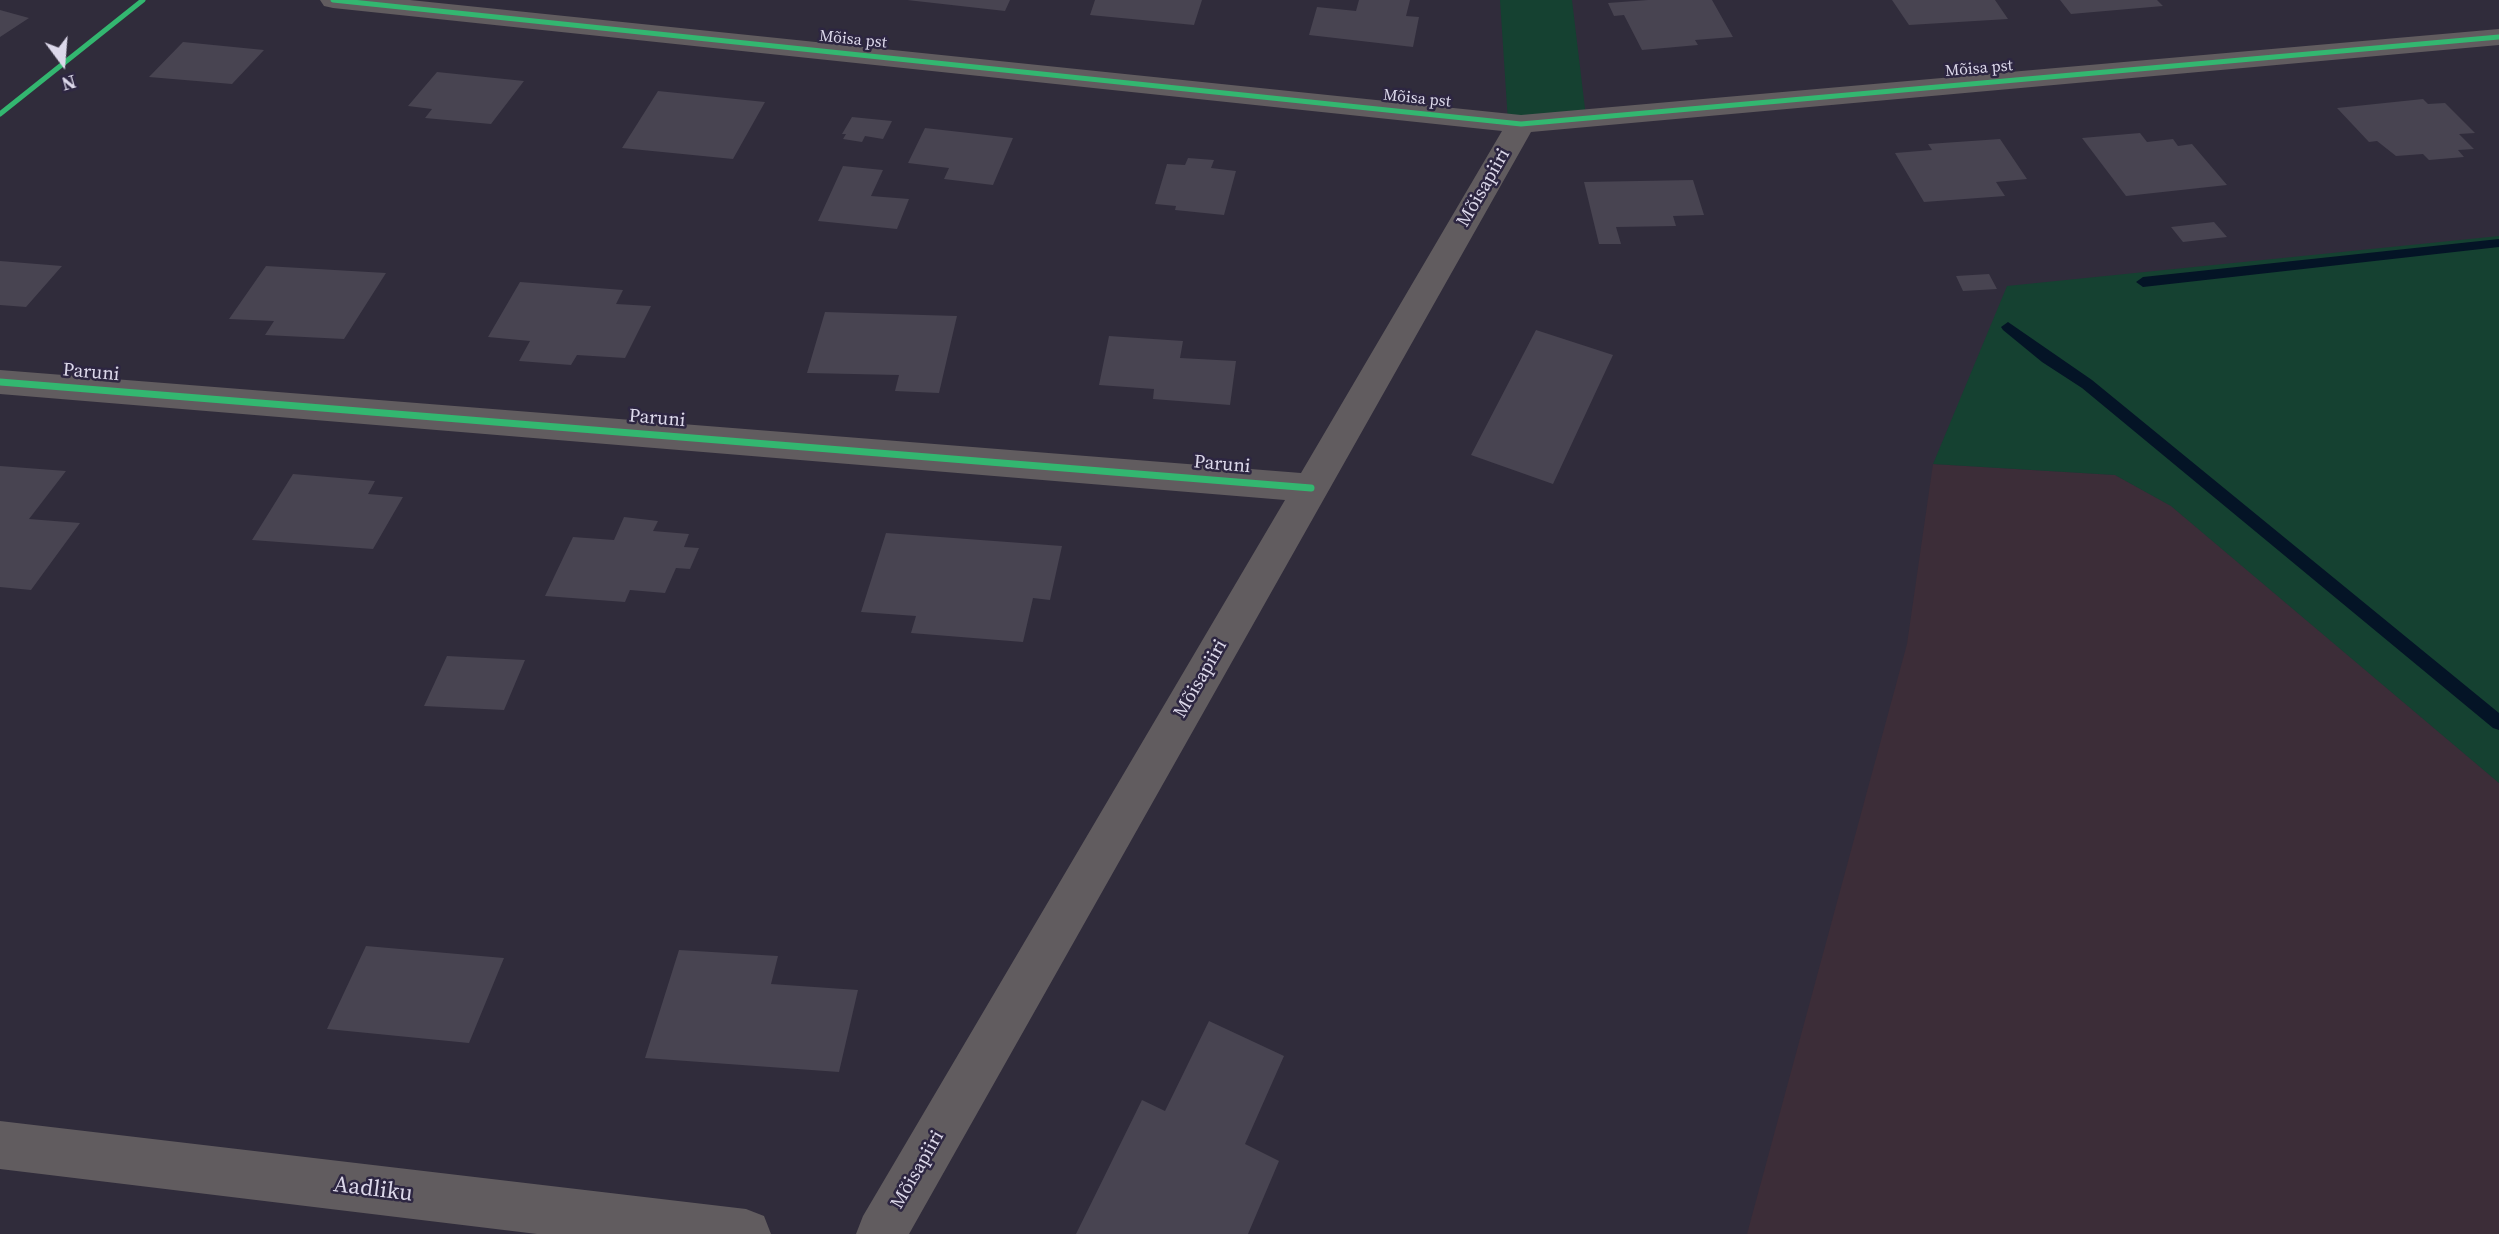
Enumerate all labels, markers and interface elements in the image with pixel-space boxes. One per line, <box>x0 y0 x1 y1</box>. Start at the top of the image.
street label: Mõisa pst <box>818 27 888 53</box>
north arrow <box>28 28 98 98</box>
street label: Mõisa pst <box>1944 56 2014 82</box>
text: N <box>59 69 79 98</box>
street label: Mõisa pst <box>1382 86 1452 112</box>
street label: Mõisapiiri <box>1453 145 1515 231</box>
street label: Paruni <box>62 359 120 387</box>
street label: Paruni <box>628 405 686 433</box>
street label: Paruni <box>1193 451 1251 479</box>
street label: Mõisapiiri <box>1170 636 1232 722</box>
street label: Mõisapiiri <box>887 1127 949 1213</box>
street label: Aadliku <box>332 1171 414 1209</box>

